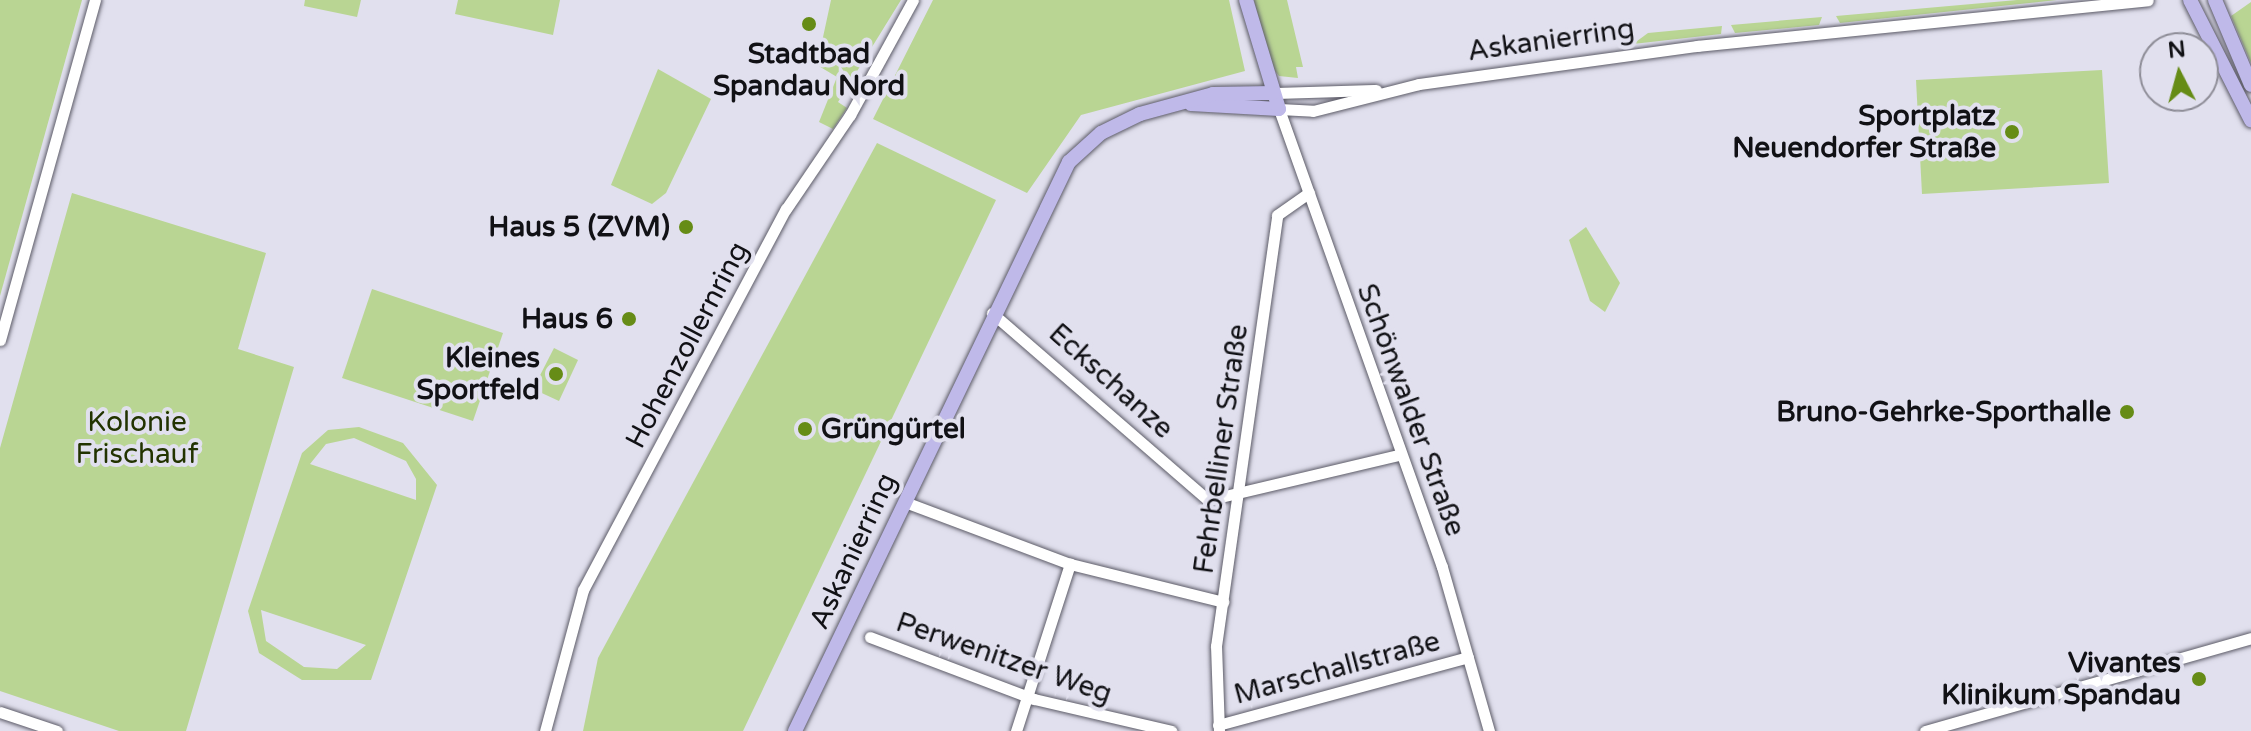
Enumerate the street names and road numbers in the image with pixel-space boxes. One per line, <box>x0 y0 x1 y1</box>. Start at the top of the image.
street label: Askanierring <box>1465 12 1637 68</box>
street label: Hohenzollernring <box>618 236 756 454</box>
street label: Schönwalder Straße <box>1350 279 1472 541</box>
street label: Eckschanze <box>1042 316 1180 446</box>
street label: Fehrbelliner Straße <box>1187 322 1255 576</box>
street label: Askanierring <box>802 468 904 634</box>
street label: Perwenitzer Weg <box>892 605 1116 711</box>
street label: Marschallstraße <box>1230 624 1444 712</box>

